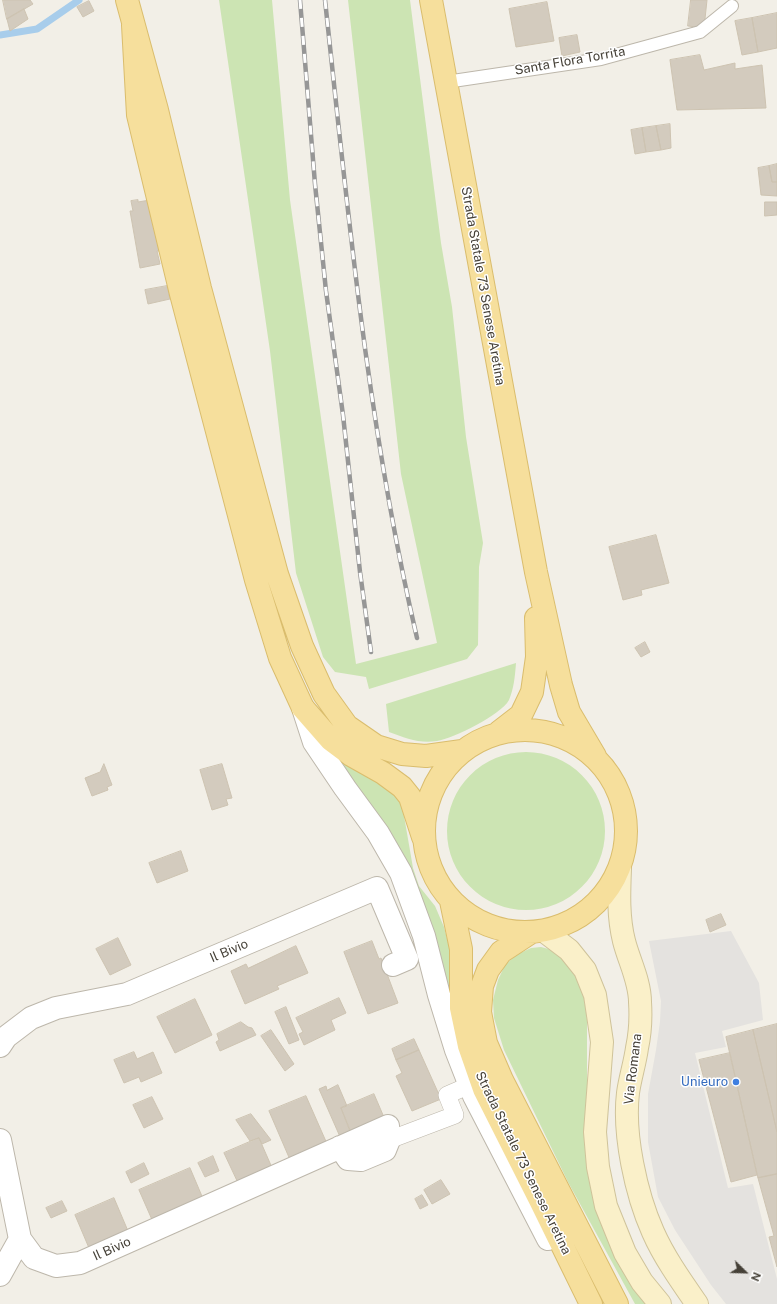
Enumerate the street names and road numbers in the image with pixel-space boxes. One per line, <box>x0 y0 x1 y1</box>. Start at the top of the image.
street label: Santa Flora Torrita <box>513 44 627 78</box>
street label: Strada Statale 73 Senese Aretina <box>458 185 508 387</box>
street label: Il Bivio <box>208 936 250 966</box>
street label: Via Romana <box>621 1033 645 1105</box>
street label: Strada Statale 73 Senese Aretina <box>472 1069 574 1257</box>
street label: Il Bivio <box>91 1234 133 1264</box>

